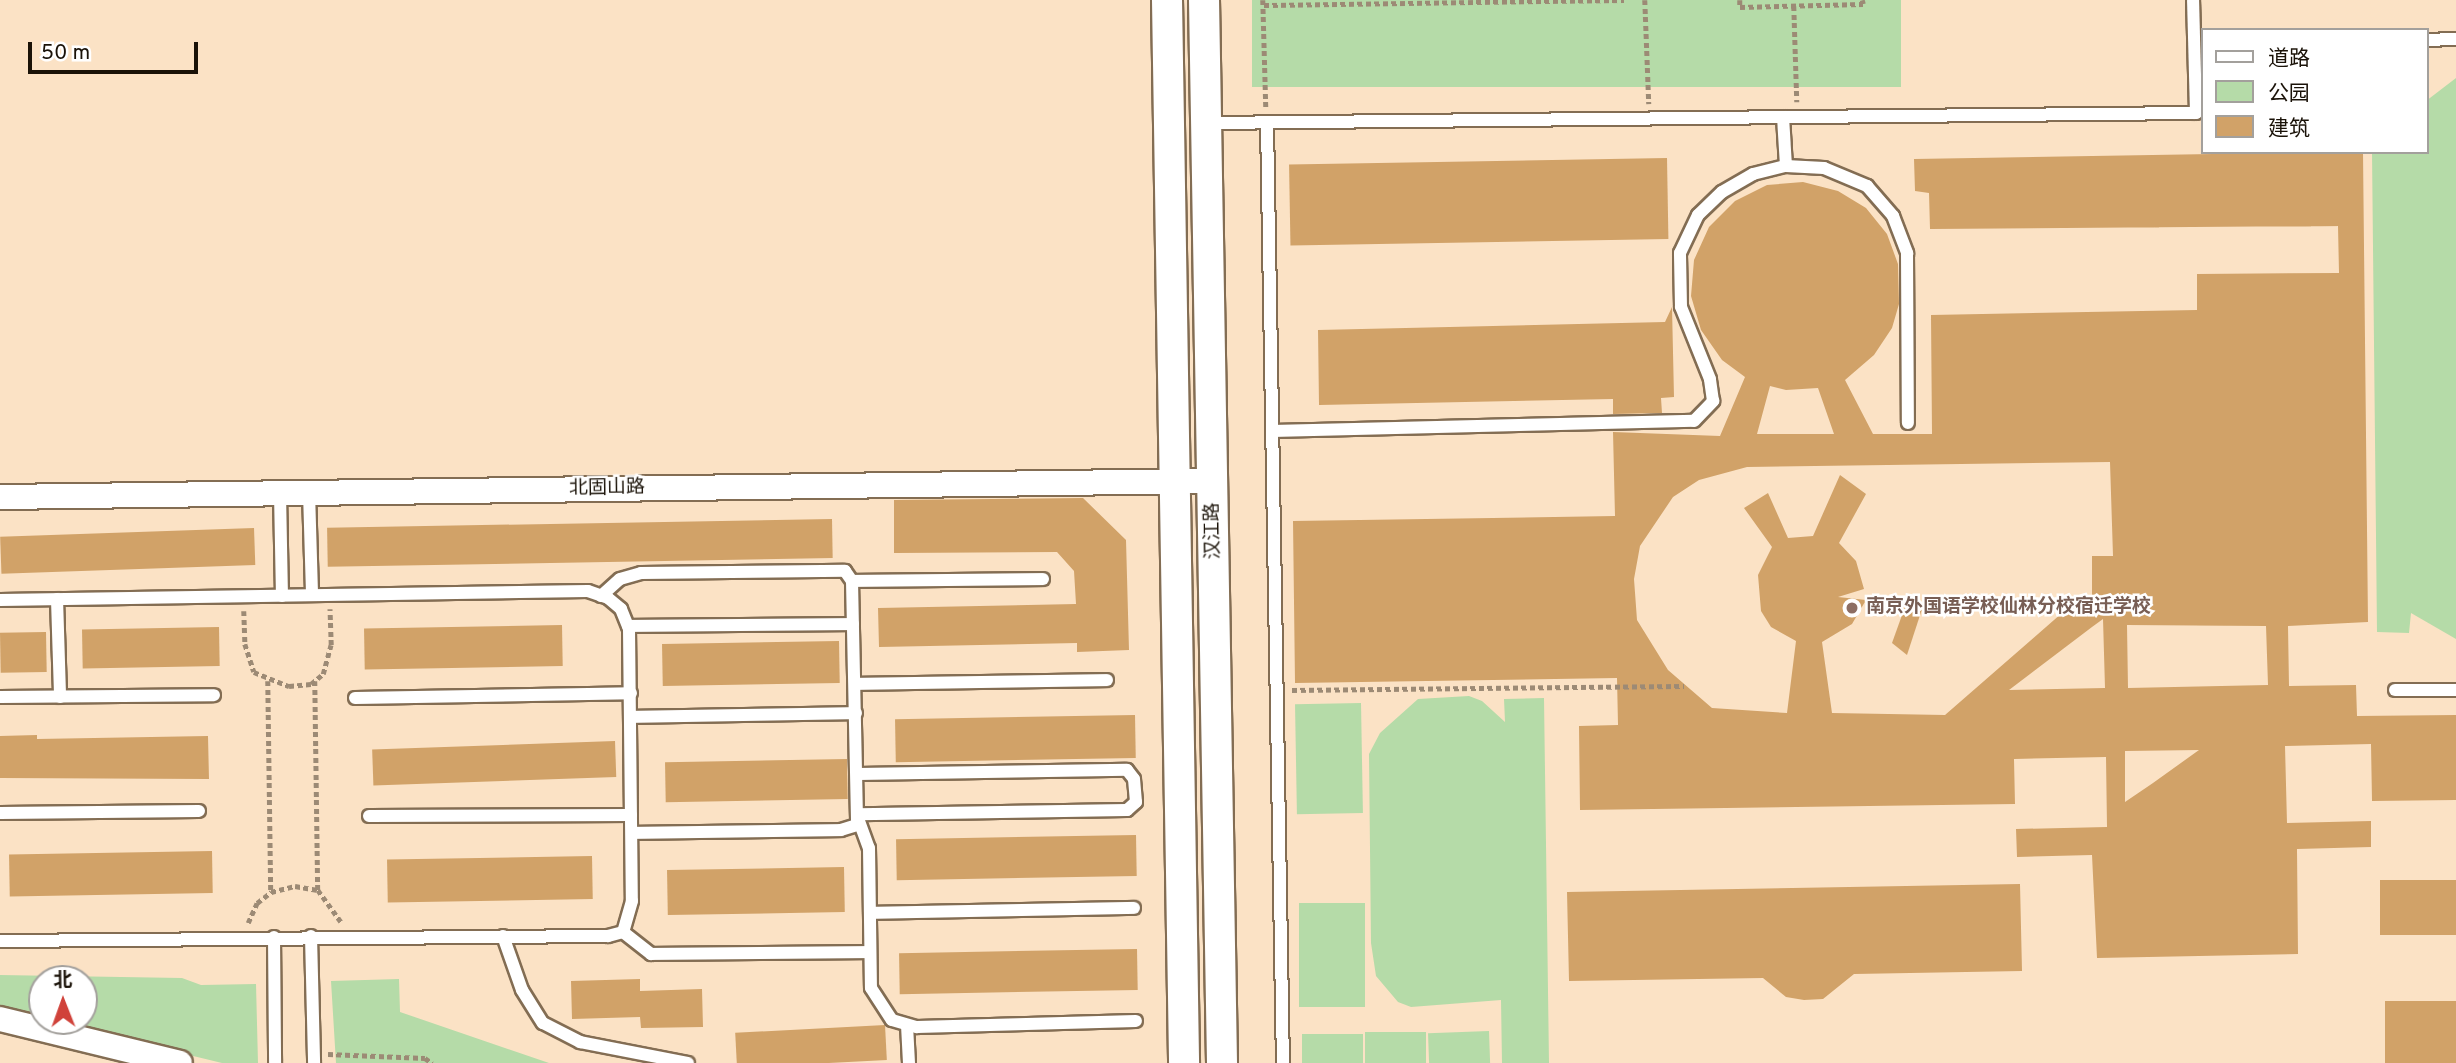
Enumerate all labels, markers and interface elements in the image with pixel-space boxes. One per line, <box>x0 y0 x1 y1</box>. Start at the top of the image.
scale bar <box>32 28 201 72</box>
legend <box>2200 28 2428 154</box>
text: 50 m <box>41 40 90 67</box>
text: 道路 <box>2268 46 2310 73</box>
text: 公园 <box>2268 81 2310 108</box>
text: 建筑 <box>2268 116 2310 143</box>
street label: 北固山路 <box>569 477 645 501</box>
street label: 汉江路 <box>1202 502 1226 560</box>
place label: 南京外国语学校仙林分校宿迁学校 <box>1866 597 2151 619</box>
marker: 南京外国语学校仙林分校宿迁学校 <box>1844 600 1860 616</box>
north arrow <box>28 965 98 1035</box>
text: 北 <box>53 969 72 993</box>

